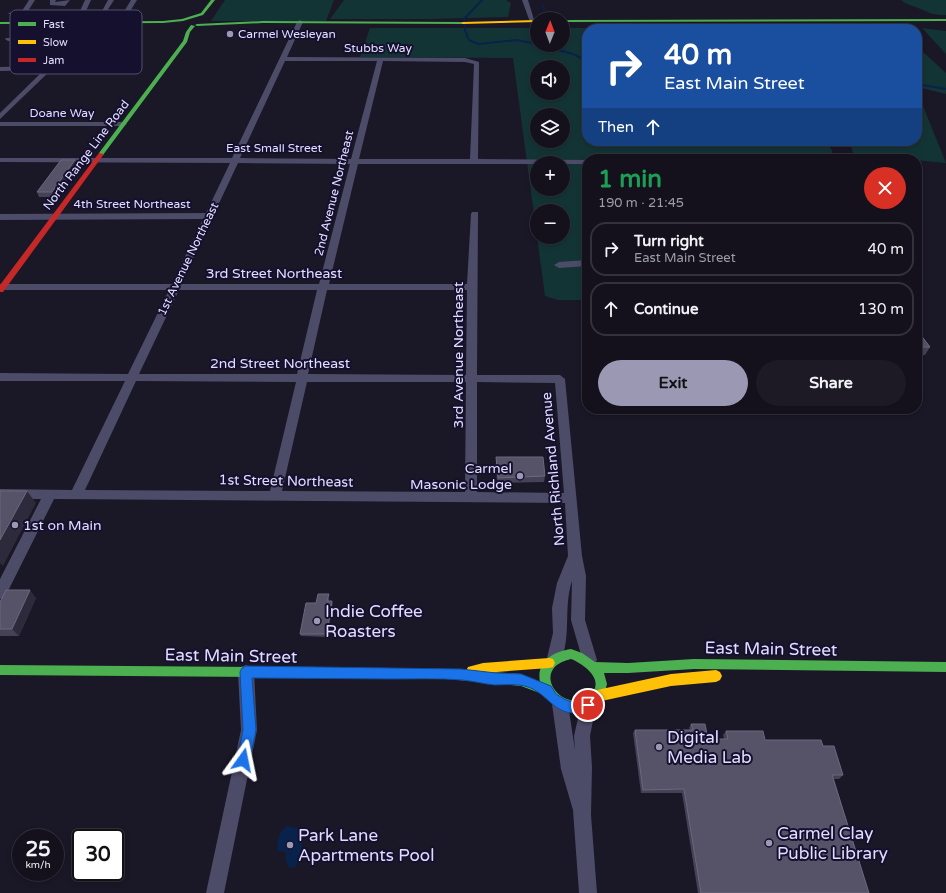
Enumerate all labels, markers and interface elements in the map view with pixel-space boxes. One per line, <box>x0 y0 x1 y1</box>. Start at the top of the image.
legend <box>10 10 142 74</box>
north arrow <box>530 12 570 52</box>
map controls <box>530 12 570 244</box>
text: Fast <box>43 18 64 31</box>
place label: Carmel Wesleyan <box>238 27 336 41</box>
marker: Carmel Wesleyan <box>225 29 235 39</box>
text: Slow <box>43 36 68 49</box>
text: 40 m <box>664 38 732 72</box>
icon: right <box>598 40 650 92</box>
street label: Stubbs Way <box>344 41 412 55</box>
text: Jam <box>43 54 64 67</box>
button: sound <box>530 60 570 100</box>
text: East Main Street <box>664 72 805 94</box>
street label: North Range Line Road <box>40 97 132 213</box>
street label: Doane Way <box>30 106 95 120</box>
button: layers <box>530 108 570 148</box>
icon: ahead <box>642 116 664 138</box>
text: Then <box>598 118 634 136</box>
street label: 2nd Avenue Northeast <box>312 128 356 257</box>
street label: East Small Street <box>226 141 323 155</box>
button: + <box>530 156 570 196</box>
text: 1 min <box>598 165 662 194</box>
button: close <box>864 167 906 209</box>
text: 190 m · 21:45 <box>598 195 684 211</box>
street label: 4th Street Northeast <box>73 197 191 211</box>
street label: 1st Avenue Northeast <box>155 200 222 318</box>
button: − <box>530 204 570 244</box>
text: Turn right <box>634 232 704 250</box>
icon: right <box>600 238 622 260</box>
text: 40 m <box>867 240 904 258</box>
text: East Main Street <box>634 250 736 266</box>
street label: 3rd Street Northeast <box>206 265 343 282</box>
street label: 3rd Avenue Northeast <box>450 281 467 428</box>
icon: ahead <box>600 298 622 320</box>
text: Continue <box>634 300 698 318</box>
text: 130 m <box>858 300 904 318</box>
street label: 2nd Street Northeast <box>210 355 351 372</box>
button: Exit <box>598 360 748 406</box>
button: Share <box>756 360 906 406</box>
street label: North Richland Avenue <box>538 391 568 547</box>
place label: Carmel Masonic Lodge <box>410 460 512 493</box>
street label: 1st Street Northeast <box>219 471 354 491</box>
marker: Carmel Masonic Lodge <box>515 471 525 481</box>
place label: 1st on Main <box>23 517 102 534</box>
marker: 1st on Main <box>10 520 20 530</box>
place label: Indie Coffee Roasters <box>325 601 423 642</box>
marker: Indie Coffee Roasters <box>312 616 322 626</box>
street label: East Main Street <box>704 637 838 661</box>
street label: East Main Street <box>164 644 298 668</box>
pin <box>571 688 605 722</box>
icon: arrive <box>577 694 599 716</box>
place label: Digital Media Lab <box>667 727 752 768</box>
position arrow <box>222 739 264 781</box>
marker: Digital Media Lab <box>654 742 664 752</box>
place label: Carmel Clay Public Library <box>777 823 888 864</box>
place label: Park Lane Apartments Pool <box>298 825 434 866</box>
speed limit sign: 30 <box>72 829 124 881</box>
text: 25 <box>25 838 51 862</box>
marker: Carmel Clay Public Library <box>764 838 774 848</box>
marker: Park Lane Apartments Pool <box>285 840 295 850</box>
text: km/h <box>25 859 51 871</box>

